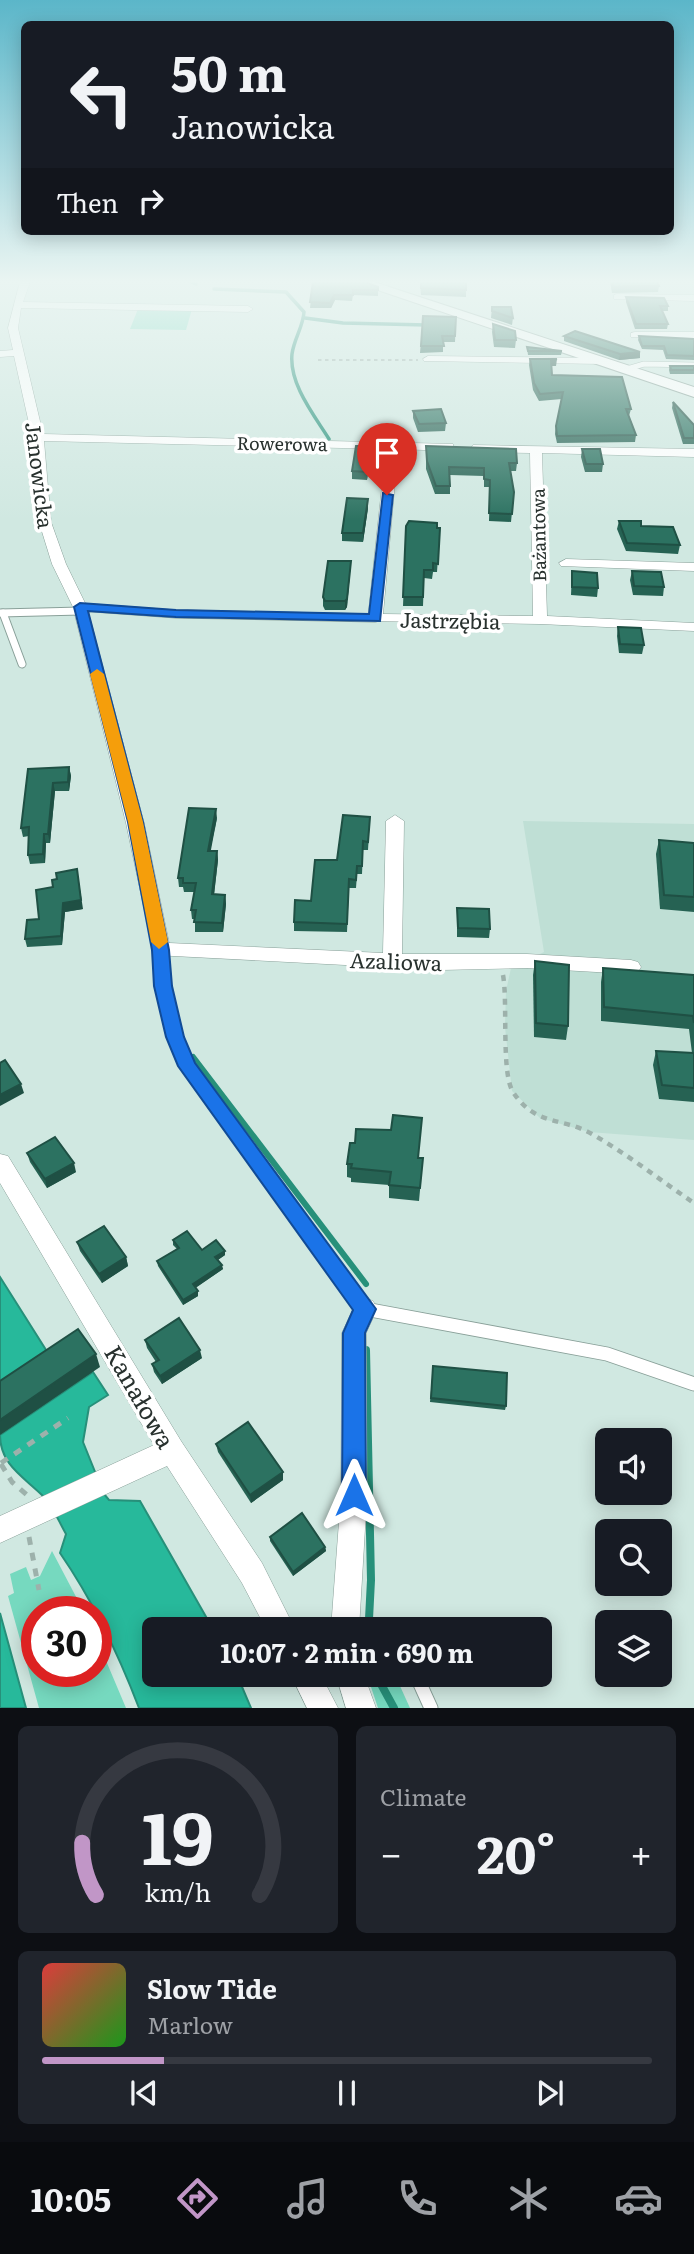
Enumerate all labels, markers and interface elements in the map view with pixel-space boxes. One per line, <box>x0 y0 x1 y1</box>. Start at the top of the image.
text: 50 m <box>171 34 287 107</box>
icon: left <box>56 49 147 140</box>
text: Janowicka <box>171 101 335 149</box>
text: Then <box>56 182 118 221</box>
icon: right <box>132 182 170 220</box>
street label: Janowicka <box>19 420 63 531</box>
pin <box>357 423 417 495</box>
street label: Rowerowa <box>236 429 328 457</box>
icon: arrive <box>368 434 406 472</box>
street label: Bażantowa <box>524 488 552 582</box>
street label: Jastrzębia <box>399 603 501 635</box>
street label: Azaliowa <box>349 943 443 977</box>
street label: Kanałowa <box>97 1338 185 1454</box>
map controls <box>595 1428 672 1687</box>
button: sound <box>595 1428 672 1505</box>
position arrow <box>317 1458 391 1532</box>
button: search <box>595 1519 672 1596</box>
speed limit sign: 30 <box>21 1596 112 1687</box>
button: layers <box>595 1610 672 1687</box>
text: 10:07 · 2 min · 690 m <box>220 1632 474 1671</box>
text: Climate <box>380 1779 466 1813</box>
text: 19 <box>142 1780 214 1888</box>
text: 20° <box>477 1813 555 1890</box>
text: − <box>380 1823 402 1880</box>
text: + <box>630 1823 652 1880</box>
text: km/h <box>145 1873 211 1910</box>
text: Slow Tide <box>147 1968 277 2007</box>
text: Marlow <box>147 2007 233 2041</box>
icon: previous <box>125 2074 163 2112</box>
icon: pause <box>328 2074 366 2112</box>
icon: next <box>531 2074 569 2112</box>
text: 10:05 <box>31 2174 111 2222</box>
icon: directions <box>173 2174 222 2223</box>
icon: music <box>283 2174 332 2223</box>
icon: phone <box>393 2174 442 2223</box>
icon: climate <box>504 2174 553 2223</box>
icon: car <box>614 2174 663 2223</box>

